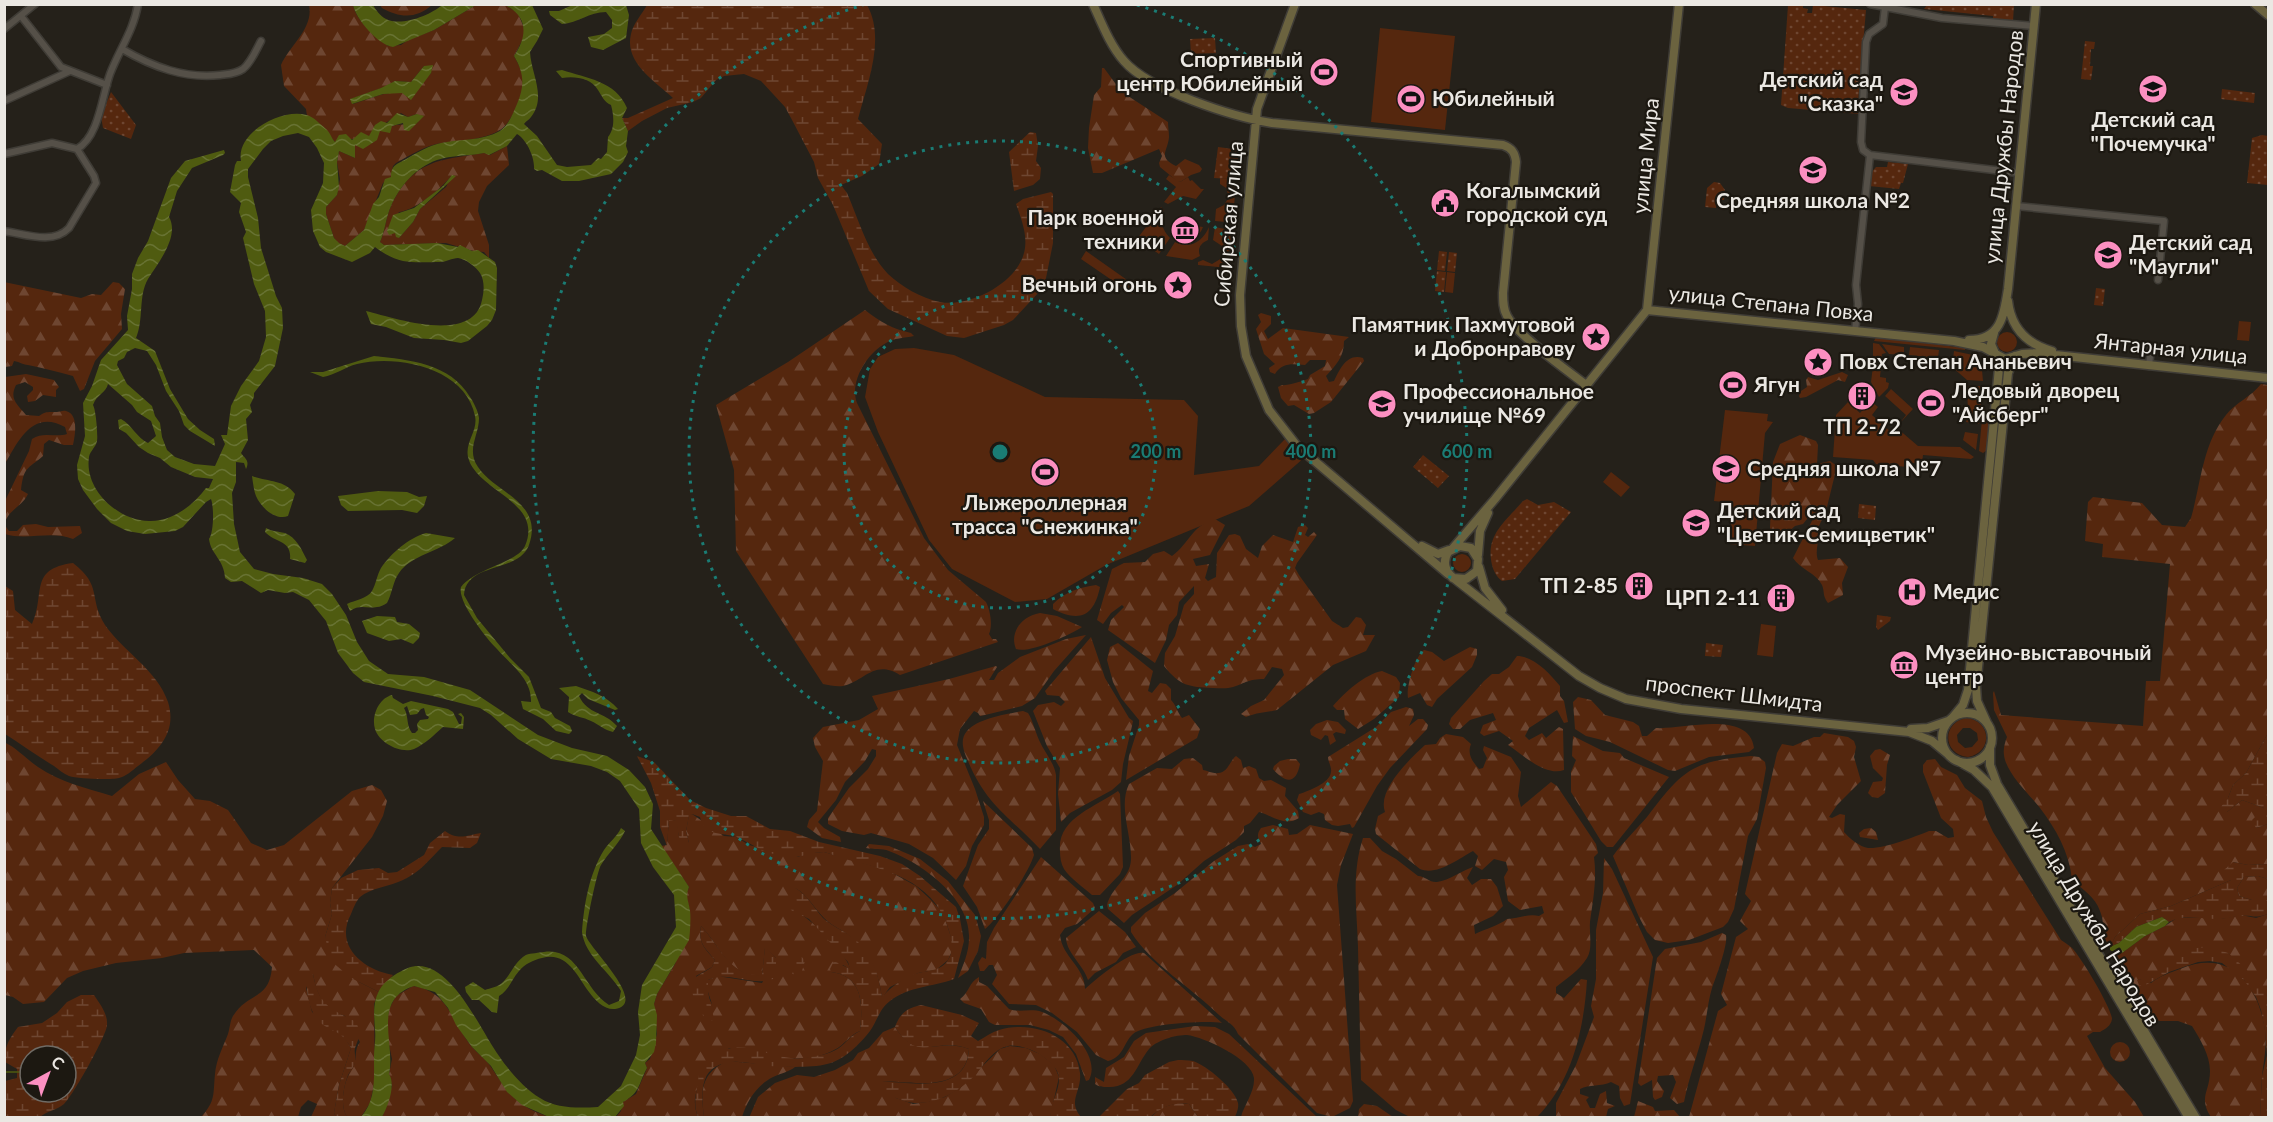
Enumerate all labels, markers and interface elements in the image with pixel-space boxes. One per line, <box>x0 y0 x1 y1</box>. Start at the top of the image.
street label: улица Дружбы Народов <box>1978 29 2027 265</box>
place label: Спортивный центр Юбилейный <box>1116 46 1303 95</box>
sports icon: Спортивный центр Юбилейный <box>1308 56 1340 88</box>
place label: Детский сад "Сказка" <box>1760 66 1883 115</box>
school or university icon: Детский сад "Почемучка" <box>2137 73 2169 105</box>
school or university icon: Детский сад "Сказка" <box>1888 76 1920 108</box>
sports icon: Юбилейный <box>1395 83 1427 115</box>
place label: Юбилейный <box>1432 85 1555 110</box>
street label: улица Мира <box>1626 97 1663 215</box>
place label: Детский сад "Почемучка" <box>2090 106 2216 155</box>
street label: Сибирская улица <box>1208 140 1247 308</box>
school or university icon: Средняя школа №2 <box>1797 154 1829 186</box>
place label: Когалымский городской суд <box>1466 177 1607 226</box>
public building icon: Когалымский городской суд <box>1429 187 1461 219</box>
place label: Средняя школа №2 <box>1716 187 1910 212</box>
place label: Парк военной техники <box>1027 204 1164 253</box>
museum icon: Парк военной техники <box>1169 214 1201 246</box>
place label: Детский сад "Маугли" <box>2129 229 2252 278</box>
school or university icon: Детский сад "Маугли" <box>2092 239 2124 271</box>
place icon: Вечный огонь <box>1162 269 1194 301</box>
place label: Вечный огонь <box>1021 271 1157 296</box>
street label: улица Степана Повха <box>1668 279 1875 326</box>
place label: Памятник Пахмутовой и Добронравову <box>1351 311 1576 360</box>
place icon: Памятник Пахмутовой и Добронравову <box>1580 321 1612 353</box>
street label: Янтарная улица <box>2092 327 2249 368</box>
place icon: Повх Степан Ананьевич <box>1802 346 1834 378</box>
place label: Повх Степан Ананьевич <box>1839 348 2072 373</box>
sports icon: Ягун <box>1717 369 1749 401</box>
place label: Ягун <box>1753 371 1800 396</box>
place label: Ледовый дворец "Айсберг" <box>1951 377 2119 426</box>
place label: Профессиональное училище №69 <box>1403 378 1594 427</box>
building icon: ТП 2-72 <box>1846 380 1878 412</box>
sports icon: Ледовый дворец "Айсберг" <box>1915 387 1947 419</box>
school or university icon: Профессиональное училище №69 <box>1366 388 1398 420</box>
place label: ТП 2-72 <box>1823 413 1901 438</box>
text: 200 m <box>1131 440 1181 462</box>
text: 400 m <box>1286 440 1336 462</box>
text: 600 m <box>1442 440 1492 462</box>
centre of rings <box>990 442 1010 462</box>
school or university icon: Средняя школа №7 <box>1710 453 1742 485</box>
place label: Средняя школа №7 <box>1747 455 1941 480</box>
sports icon: Лыжероллерная трасса "Снежинка" <box>1029 456 1061 488</box>
place label: Лыжероллерная трасса "Снежинка" <box>952 489 1138 538</box>
place label: Детский сад "Цветик-Семицветик" <box>1717 497 1935 546</box>
school or university icon: Детский сад "Цветик-Семицветик" <box>1680 507 1712 539</box>
building icon: ТП 2-85 <box>1623 570 1655 602</box>
place label: ТП 2-85 <box>1540 572 1618 597</box>
hospital icon: Медис <box>1896 576 1928 608</box>
place label: Медис <box>1933 578 1999 603</box>
building icon: ЦРП 2-11 <box>1765 582 1797 614</box>
place label: ЦРП 2-11 <box>1665 584 1760 609</box>
place label: Музейно-выставочный центр <box>1925 639 2151 688</box>
museum icon: Музейно-выставочный центр <box>1888 649 1920 681</box>
street label: проспект Шмидта <box>1644 669 1824 716</box>
street label: улица Дружбы Народов <box>2024 816 2167 1030</box>
north arrow <box>18 1044 78 1104</box>
text: С <box>48 1052 69 1073</box>

